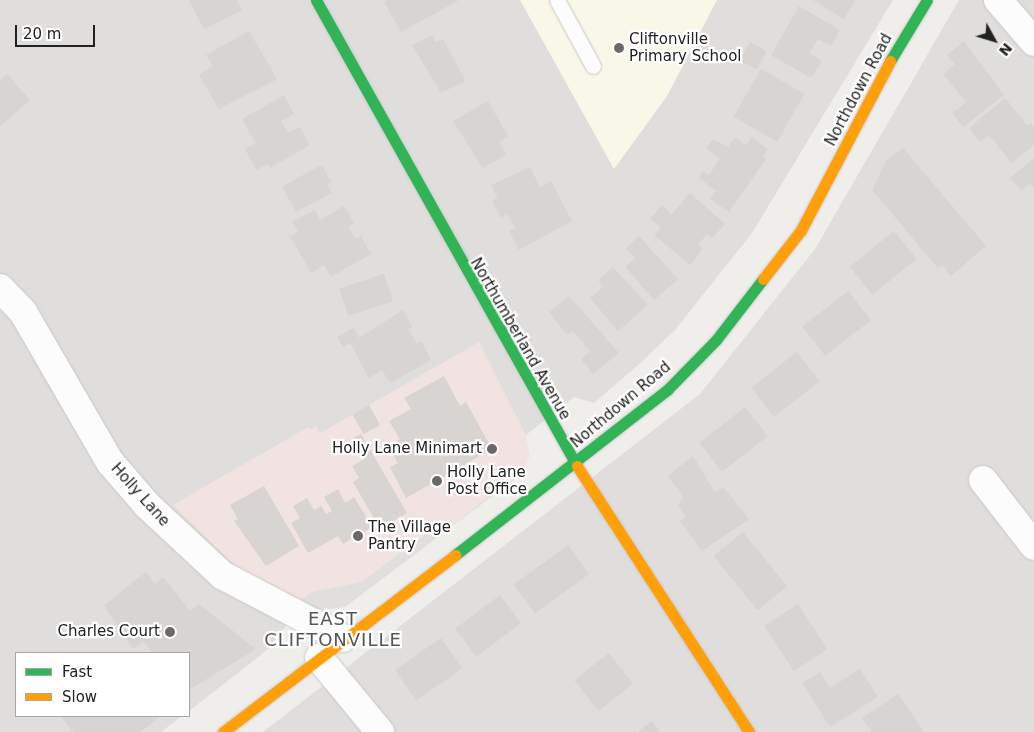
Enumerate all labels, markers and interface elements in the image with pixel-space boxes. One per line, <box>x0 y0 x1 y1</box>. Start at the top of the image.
scale bar <box>18 15 98 47</box>
north arrow <box>969 15 1019 65</box>
text: 20 m <box>23 25 61 43</box>
place label: Cliftonville Primary School <box>629 30 742 65</box>
street label: Northdown Road <box>822 31 896 149</box>
text: N <box>996 40 1016 59</box>
marker: Cliftonville Primary School <box>613 42 625 54</box>
street label: Northumberland Avenue <box>466 255 574 423</box>
street label: Northdown Road <box>567 358 675 452</box>
place label: Holly Lane Minimart <box>332 440 482 458</box>
marker: Holly Lane Minimart <box>486 443 498 455</box>
street label: Holly Lane <box>107 460 173 530</box>
place label: Holly Lane Post Office <box>447 463 527 498</box>
marker: Holly Lane Post Office <box>431 475 443 487</box>
place label: The Village Pantry <box>368 518 451 553</box>
marker: The Village Pantry <box>352 530 364 542</box>
district label: EAST CLIFTONVILLE <box>263 609 403 652</box>
place label: Charles Court <box>57 623 160 641</box>
marker: Charles Court <box>164 626 176 638</box>
legend <box>15 652 190 717</box>
text: Fast <box>62 663 92 681</box>
text: Slow <box>62 688 97 706</box>

